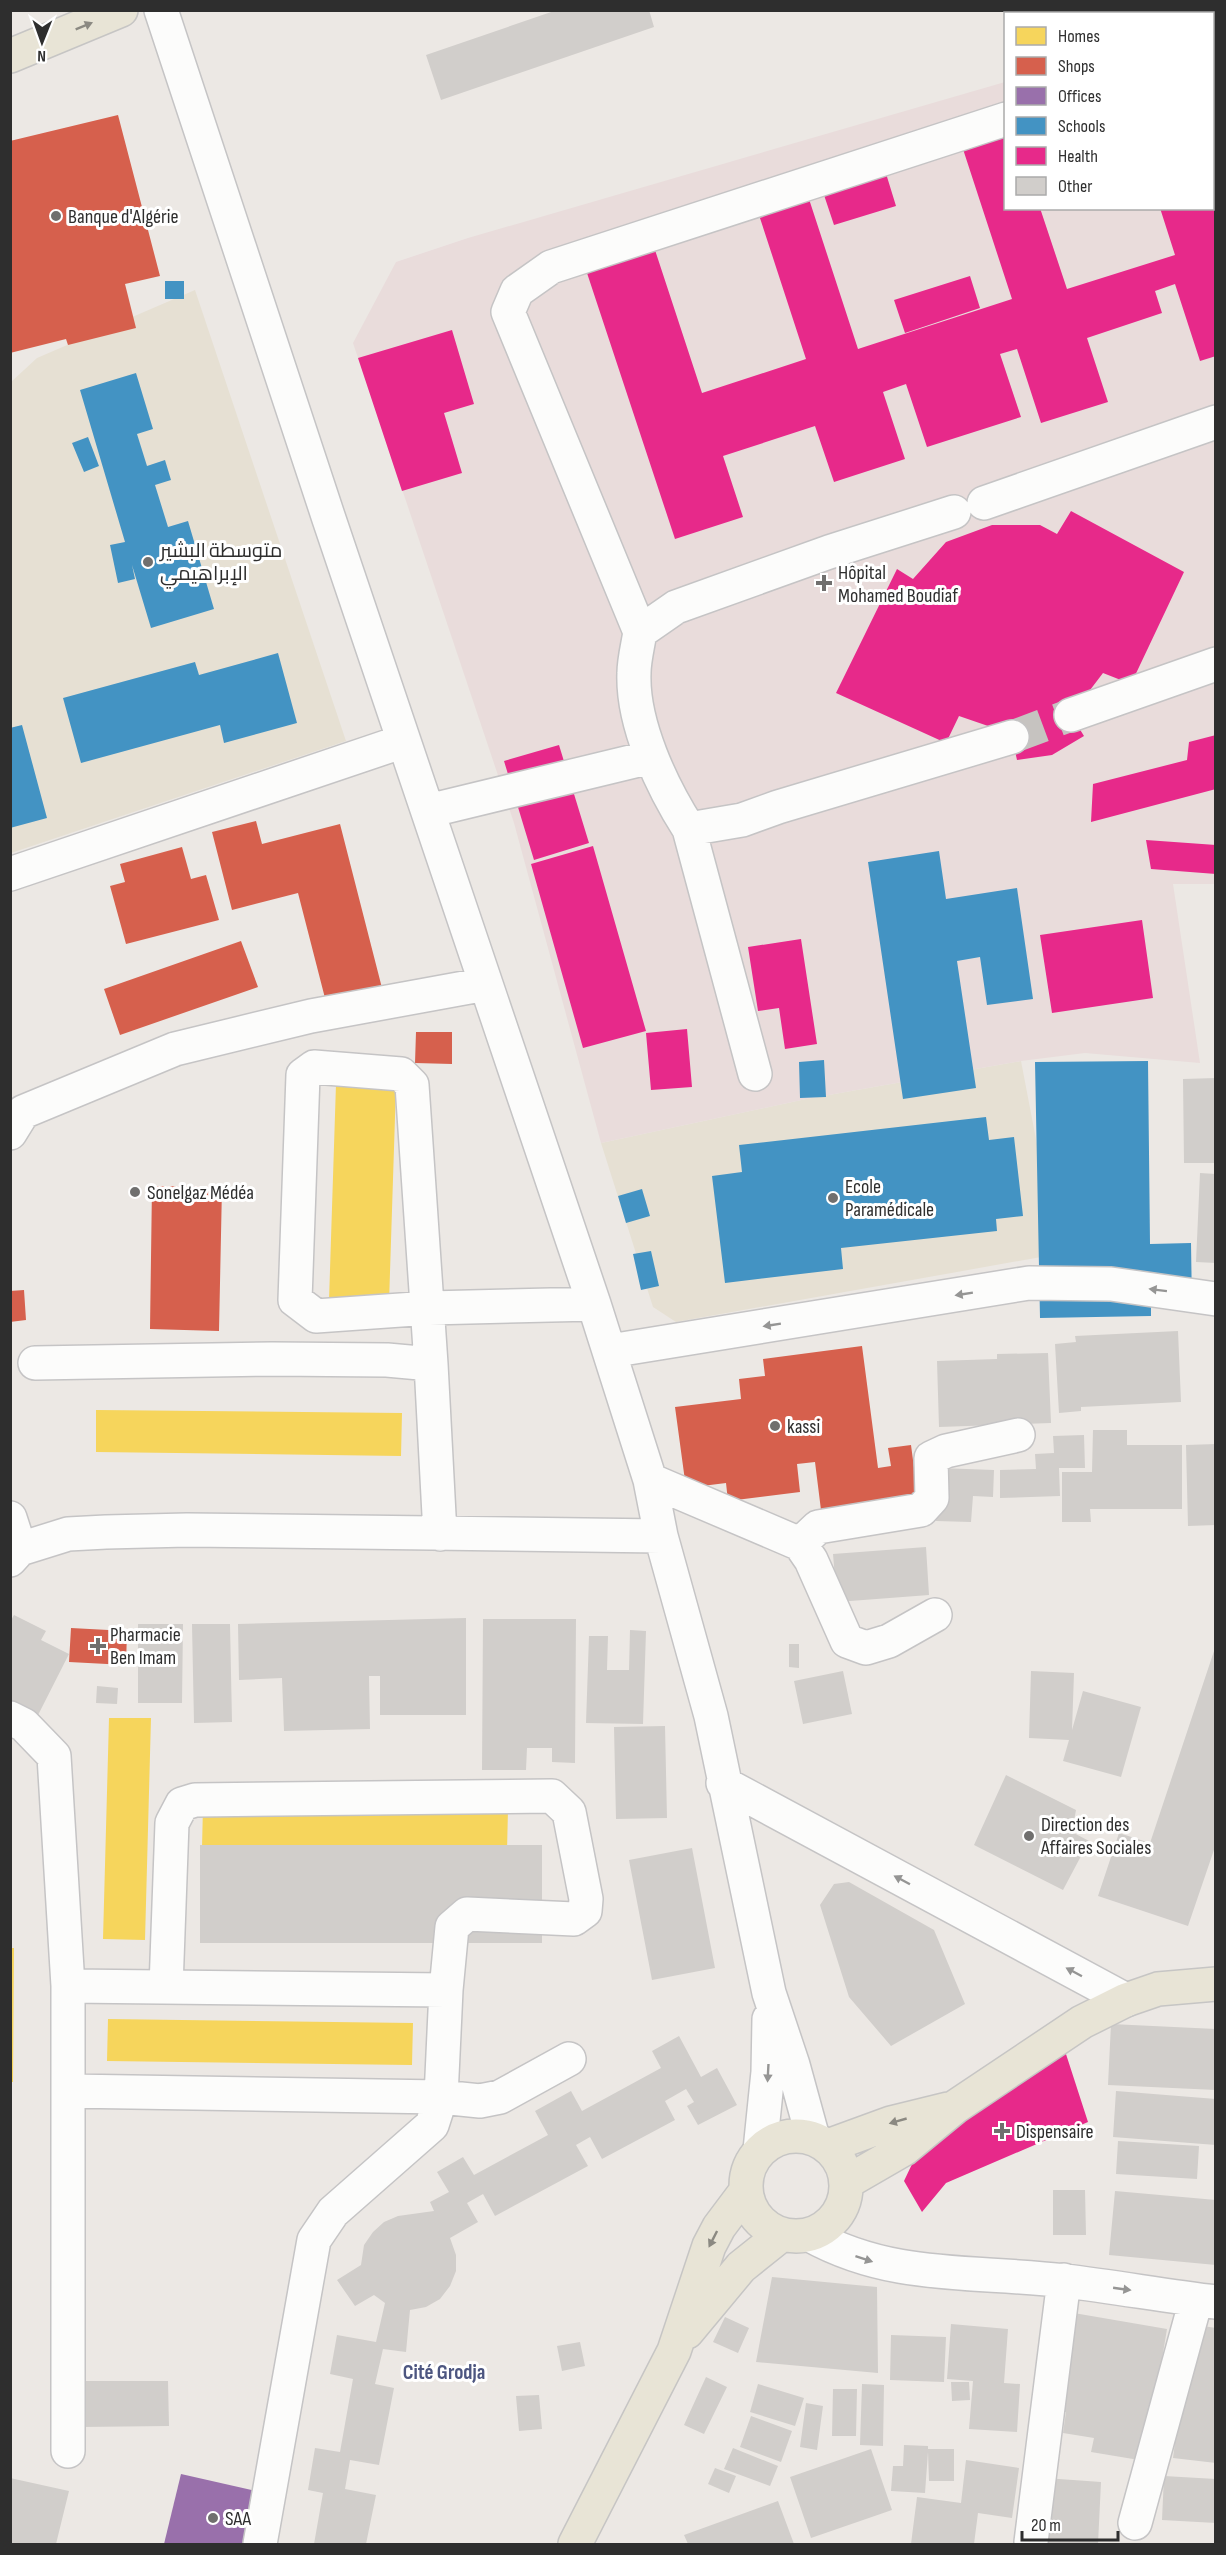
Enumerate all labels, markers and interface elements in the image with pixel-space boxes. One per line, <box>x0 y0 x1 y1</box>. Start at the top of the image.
north arrow <box>12 12 72 72</box>
legend <box>1004 12 1214 210</box>
one-way arrow <box>75 21 93 30</box>
text: Homes <box>1058 26 1100 47</box>
text: N <box>37 46 46 65</box>
text: Shops <box>1058 56 1095 77</box>
text: Offices <box>1058 86 1101 107</box>
text: Schools <box>1058 116 1105 137</box>
text: Health <box>1058 146 1098 167</box>
text: Other <box>1058 176 1092 197</box>
place label: Banque d'Algérie <box>68 205 179 229</box>
marker: Banque d'Algérie <box>49 209 63 223</box>
place label: متوسطة البشير الإبراهيمي <box>159 539 282 589</box>
marker: متوسطة البشير الإبراهيمي <box>141 555 155 569</box>
place label: Hôpital Mohamed Boudiaf <box>838 561 958 608</box>
marker: Hôpital Mohamed Boudiaf <box>815 574 833 592</box>
place label: Ecole Paramédicale <box>845 1175 934 1222</box>
place label: Sonelgaz Médéa <box>147 1181 254 1205</box>
marker: Sonelgaz Médéa <box>128 1185 142 1199</box>
marker: Ecole Paramédicale <box>826 1191 840 1205</box>
one-way arrow <box>1148 1285 1167 1294</box>
one-way arrow <box>955 1289 974 1298</box>
one-way arrow <box>762 1321 781 1330</box>
place label: kassi <box>787 1415 820 1439</box>
marker: kassi <box>768 1419 782 1433</box>
place label: Pharmacie Ben Imam <box>110 1623 181 1670</box>
marker: Pharmacie Ben Imam <box>91 1639 105 1653</box>
place label: Direction des Affaires Sociales <box>1040 1813 1151 1860</box>
marker: Direction des Affaires Sociales <box>1022 1829 1036 1843</box>
one-way arrow <box>894 1875 911 1884</box>
one-way arrow <box>1065 1967 1082 1977</box>
one-way arrow <box>763 2063 772 2082</box>
one-way arrow <box>889 2117 907 2126</box>
place label: Dispensaire <box>1016 2120 1094 2144</box>
marker: Dispensaire <box>993 2122 1011 2140</box>
one-way arrow <box>708 2231 717 2248</box>
one-way arrow <box>855 2254 873 2264</box>
one-way arrow <box>1113 2284 1132 2293</box>
district label: Cité Grodja <box>403 2360 485 2385</box>
scale bar <box>1022 2504 1118 2542</box>
place label: SAA <box>225 2507 251 2531</box>
marker: SAA <box>206 2511 220 2525</box>
text: 20 m <box>1031 2515 1061 2536</box>

